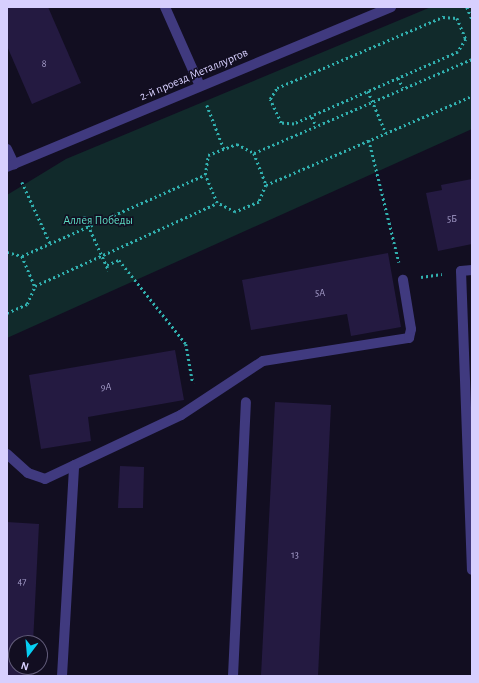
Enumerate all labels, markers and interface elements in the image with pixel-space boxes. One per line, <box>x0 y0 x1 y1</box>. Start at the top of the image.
street label: 2-й проезд Металлургов <box>138 46 250 104</box>
house number: 8 <box>42 59 46 71</box>
park label: Аллея Победы <box>63 214 133 228</box>
house number: 5Б <box>447 214 457 226</box>
house number: 5А <box>315 288 325 300</box>
house number: 9А <box>101 382 111 394</box>
house number: 13 <box>291 550 299 562</box>
house number: 47 <box>18 577 26 589</box>
north arrow <box>8 635 48 675</box>
text: N <box>20 660 30 672</box>

